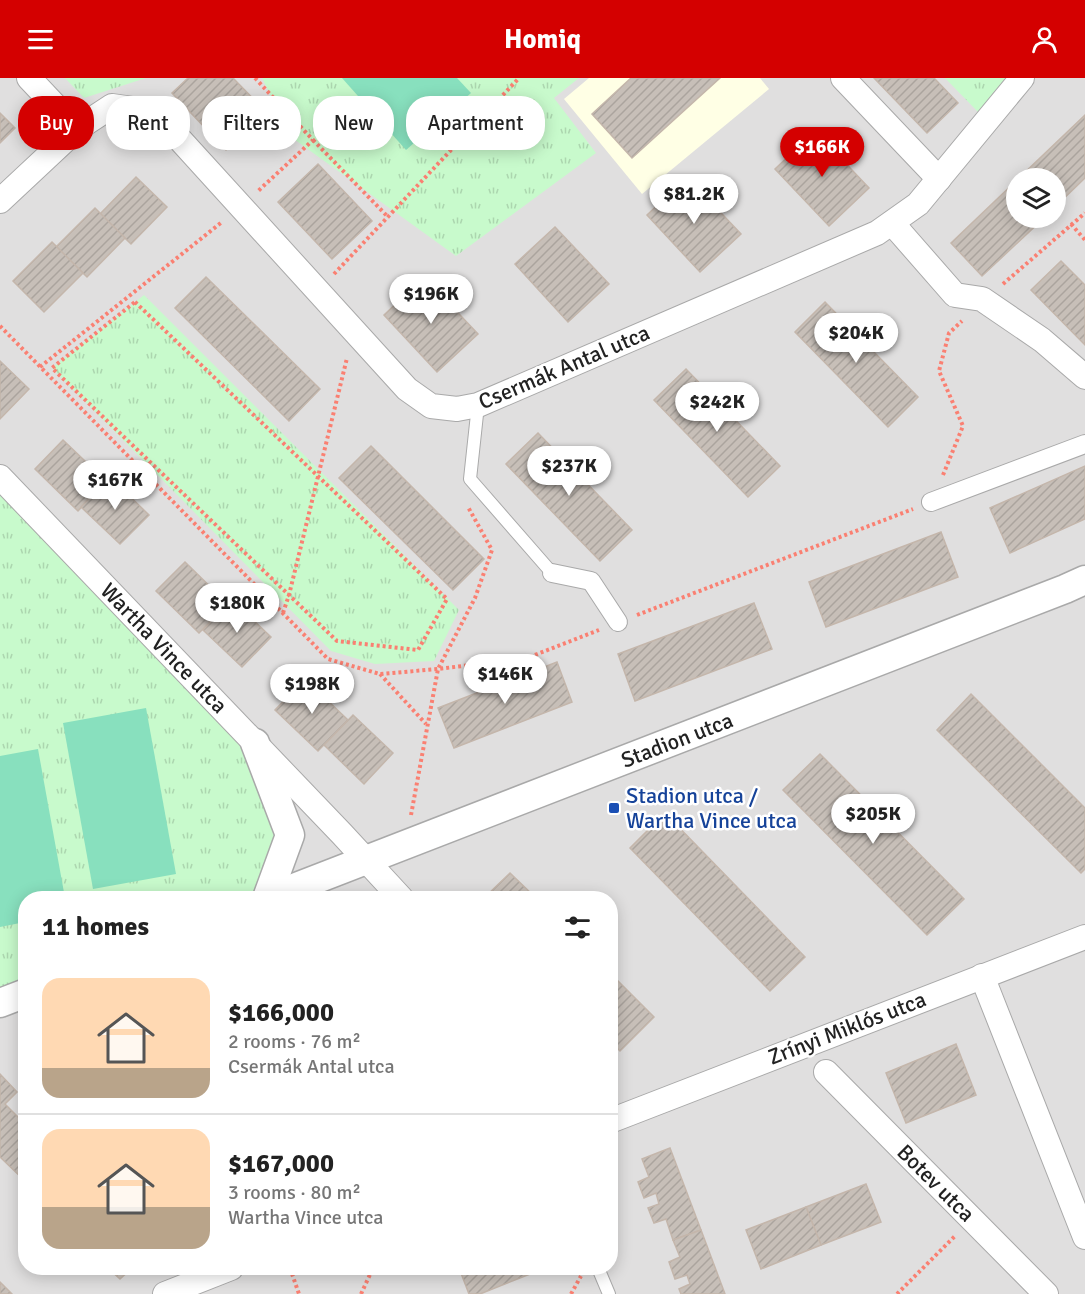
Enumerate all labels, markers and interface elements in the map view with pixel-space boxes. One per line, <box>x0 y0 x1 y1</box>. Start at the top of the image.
icon: menu <box>24 23 57 56</box>
text: Homiq <box>504 23 581 56</box>
icon: person <box>1028 23 1061 56</box>
chip: Buy <box>18 96 94 150</box>
chip: Rent <box>106 96 190 150</box>
chip: Filters <box>202 96 301 150</box>
chip: New <box>313 96 394 150</box>
chip: Apartment <box>406 96 545 150</box>
pin: $166K <box>780 127 864 178</box>
text: $166K <box>794 134 850 159</box>
map controls <box>1006 168 1066 228</box>
button: layers <box>1006 168 1066 228</box>
pin: $81.2K <box>645 174 743 225</box>
text: $81.2K <box>663 181 725 206</box>
pin: $196K <box>389 274 473 325</box>
text: $196K <box>403 281 459 306</box>
pin: $204K <box>814 313 898 364</box>
street label: Csermák Antal utca <box>474 319 654 415</box>
text: $204K <box>828 320 884 345</box>
pin: $242K <box>675 382 759 433</box>
text: $242K <box>689 389 745 414</box>
pin: $237K <box>527 446 611 497</box>
text: $237K <box>541 453 597 478</box>
pin: $167K <box>73 460 157 511</box>
text: $167K <box>87 467 143 492</box>
street label: Wartha Vince utca <box>95 577 233 719</box>
pin: $180K <box>195 583 279 634</box>
text: $180K <box>209 590 265 615</box>
pin: $146K <box>463 654 547 705</box>
text: $146K <box>477 661 533 686</box>
pin: $198K <box>270 664 354 715</box>
text: $198K <box>284 671 340 696</box>
street label: Stadion utca <box>617 706 737 774</box>
place label: Stadion utca / Wartha Vince utca <box>626 782 797 834</box>
pin: $205K <box>831 794 915 845</box>
marker: Stadion utca / Wartha Vince utca <box>607 801 621 815</box>
text: $205K <box>845 801 901 826</box>
text: 11 homes <box>42 911 149 943</box>
icon: filters <box>561 911 594 944</box>
street label: Zrínyi Miklós utca <box>764 985 930 1071</box>
text: $166,000 <box>228 997 334 1029</box>
icon: home <box>90 1002 162 1074</box>
text: 2 rooms · 76 m² <box>228 1029 361 1054</box>
text: Csermák Antal utca <box>228 1054 395 1079</box>
street label: Botev utca <box>892 1139 980 1227</box>
text: $167,000 <box>228 1148 334 1180</box>
icon: home <box>90 1153 162 1225</box>
text: 3 rooms · 80 m² <box>228 1180 361 1205</box>
text: Wartha Vince utca <box>228 1205 383 1230</box>

